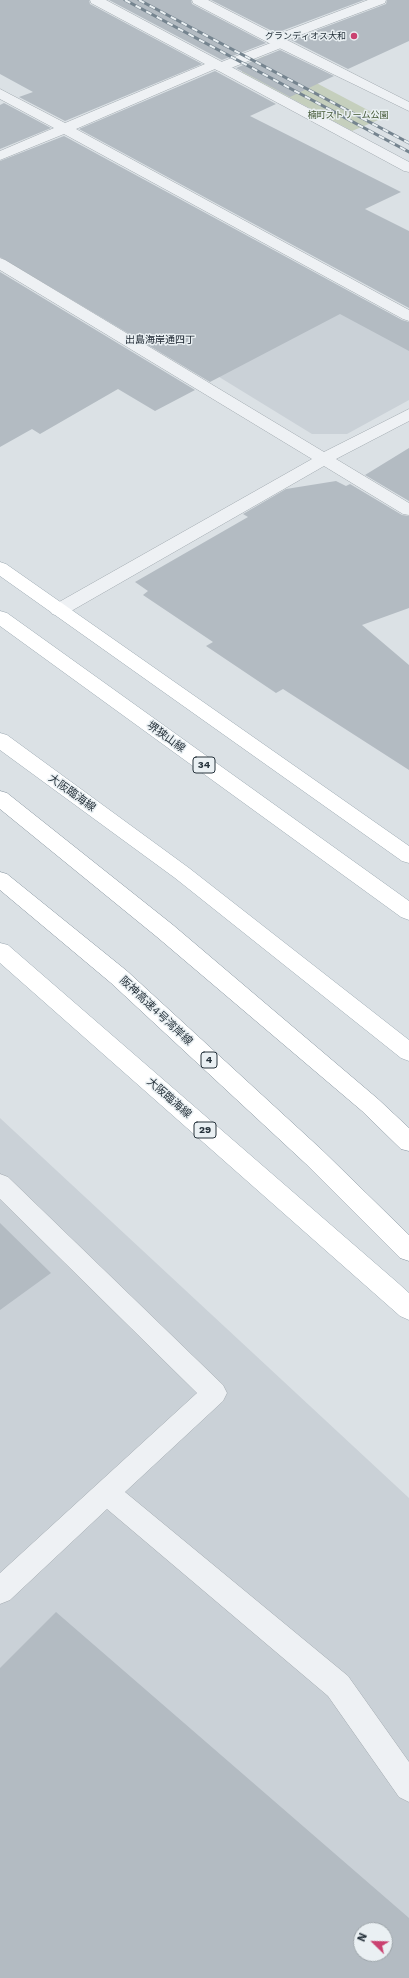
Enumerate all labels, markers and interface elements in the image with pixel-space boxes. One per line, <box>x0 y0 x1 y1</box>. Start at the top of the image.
place label: グランディオス大和 <box>265 31 346 41</box>
marker: グランディオス大和 <box>349 31 359 41</box>
park label: 楠町ストリーム公園 <box>308 110 388 120</box>
district label: 出島海岸通四丁 <box>125 334 195 346</box>
street label: 堺狭山線 <box>144 719 188 755</box>
road number: 34 <box>193 757 215 773</box>
street label: 大阪臨海線 <box>46 771 98 815</box>
street label: 阪神高速4号湾岸線 <box>117 974 195 1048</box>
road number: 4 <box>201 1052 217 1068</box>
street label: 大阪臨海線 <box>144 1075 194 1121</box>
road number: 29 <box>194 1122 216 1138</box>
north arrow <box>353 1922 393 1962</box>
text: N <box>355 1931 370 1944</box>

